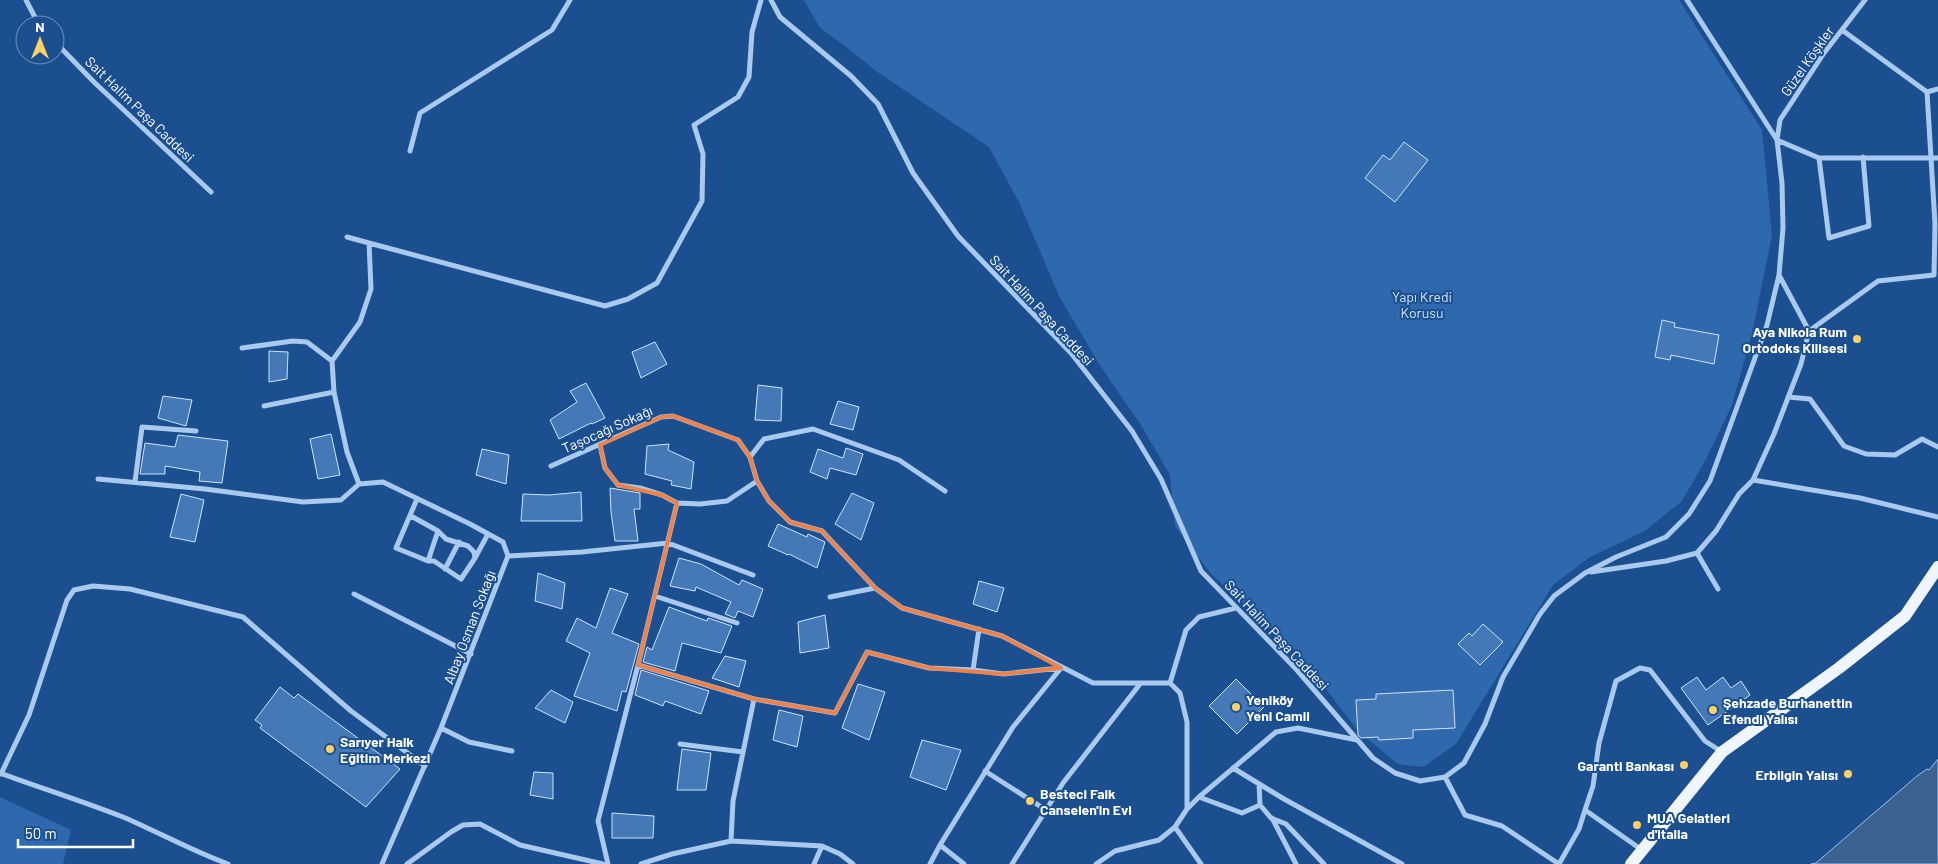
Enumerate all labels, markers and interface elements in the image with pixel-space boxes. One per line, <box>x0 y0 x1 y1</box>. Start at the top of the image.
north arrow <box>15 15 65 65</box>
text: N <box>35 18 45 35</box>
street label: Güzel Köşkler <box>1777 23 1837 99</box>
street label: Sait Halim Paşa Caddesi <box>82 53 198 165</box>
street label: Sait Halim Paşa Caddesi <box>986 251 1098 369</box>
park label: Yapı Kredi Korusu <box>1392 288 1452 321</box>
place label: Aya Nikola Rum Ortodoks Kilisesi <box>1742 323 1847 356</box>
marker: Aya Nikola Rum Ortodoks Kilisesi <box>1851 333 1863 345</box>
street label: Taşocağı Sokağı <box>559 401 655 457</box>
street label: Albay Osman Sokağı <box>439 568 499 686</box>
street label: Sait Halim Paşa Caddesi <box>1221 576 1333 694</box>
place label: Yeniköy Yeni Camii <box>1246 691 1310 724</box>
place label: Şehzade Burhanettin Efendi Yalısı <box>1723 694 1852 727</box>
marker: Yeniköy Yeni Camii <box>1230 701 1242 713</box>
marker: Şehzade Burhanettin Efendi Yalısı <box>1707 704 1719 716</box>
place label: Sarıyer Halk Eğitim Merkezi <box>340 733 430 766</box>
marker: Sarıyer Halk Eğitim Merkezi <box>324 743 336 755</box>
place label: Garanti Bankası <box>1577 757 1674 774</box>
marker: Garanti Bankası <box>1678 759 1690 771</box>
place label: Erbilgin Yalısı <box>1756 766 1838 783</box>
marker: Erbilgin Yalısı <box>1842 768 1854 780</box>
place label: Besteci Faik Canselen'in Evi <box>1040 785 1132 818</box>
marker: Besteci Faik Canselen'in Evi <box>1024 795 1036 807</box>
place label: MUA Gelatieri d'italia <box>1647 809 1730 842</box>
scale bar <box>18 816 132 848</box>
marker: MUA Gelatieri d'italia <box>1631 819 1643 831</box>
text: 50 m <box>25 824 57 842</box>

